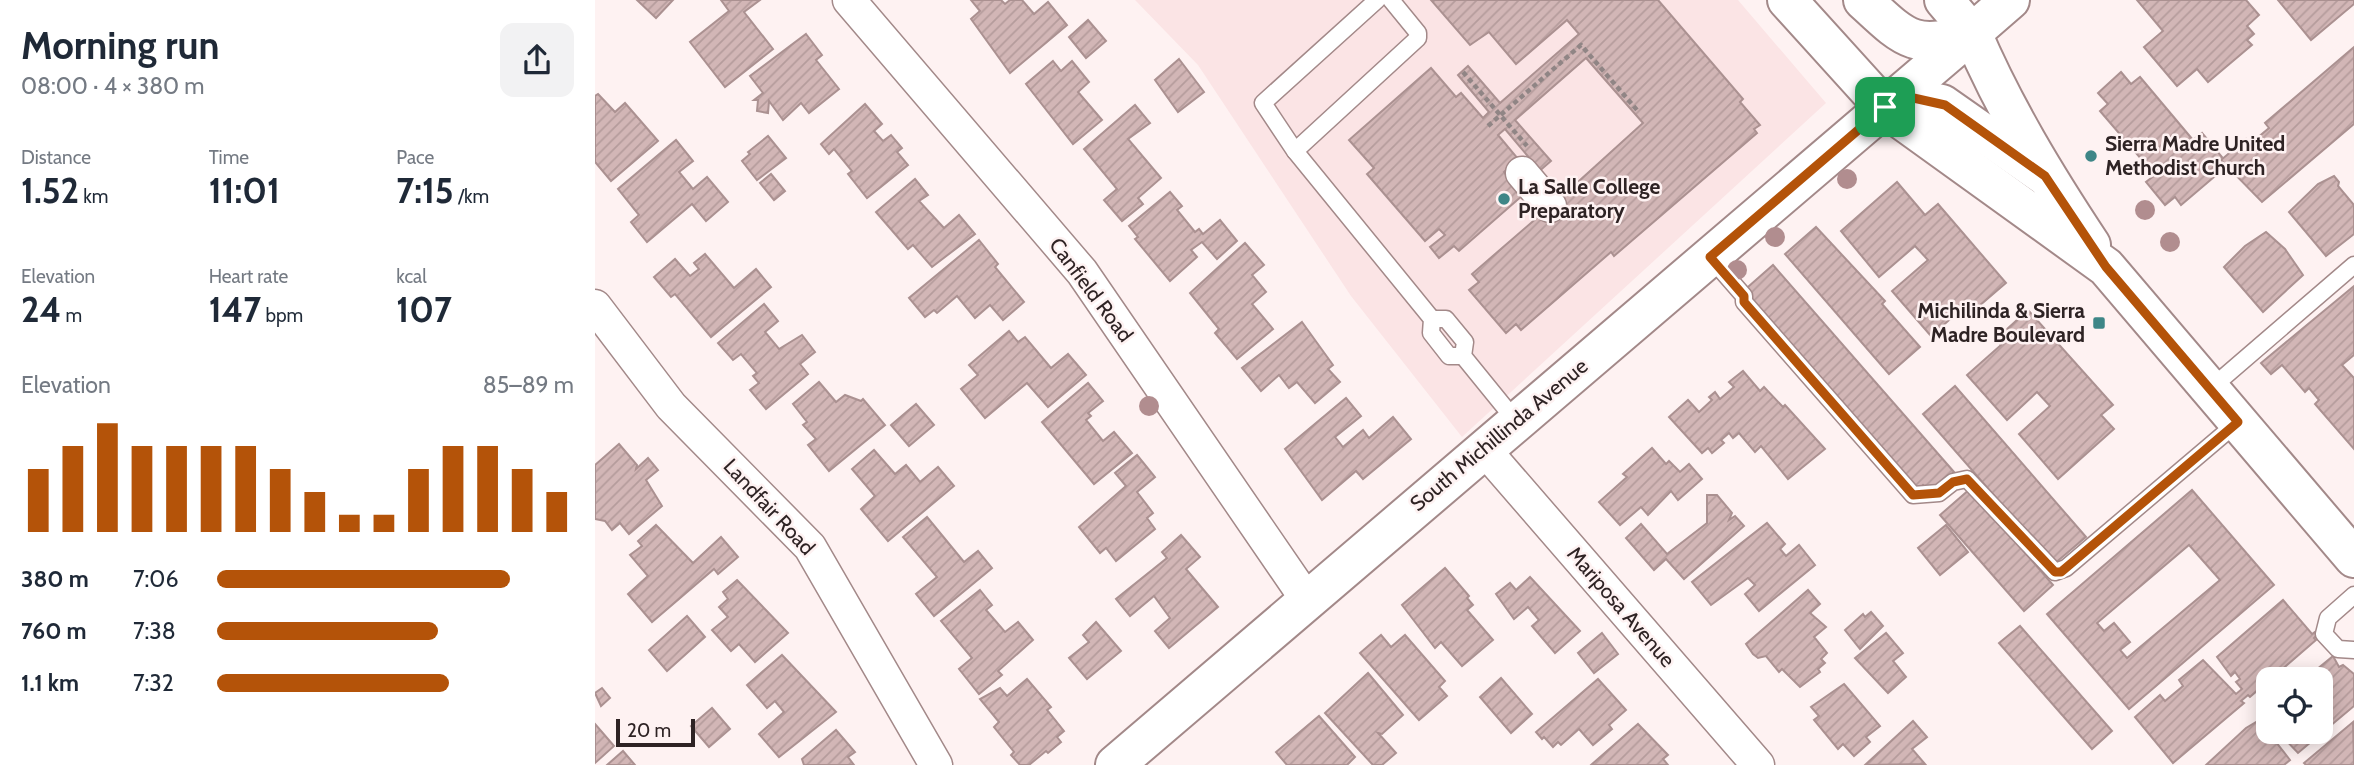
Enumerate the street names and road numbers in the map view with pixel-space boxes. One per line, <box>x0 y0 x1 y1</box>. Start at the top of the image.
street label: Canfield Road <box>1044 233 1139 347</box>
street label: South Michillinda Avenue <box>1405 353 1593 516</box>
street label: Landfair Road <box>719 453 820 560</box>
street label: Mariposa Avenue <box>1562 541 1681 672</box>

